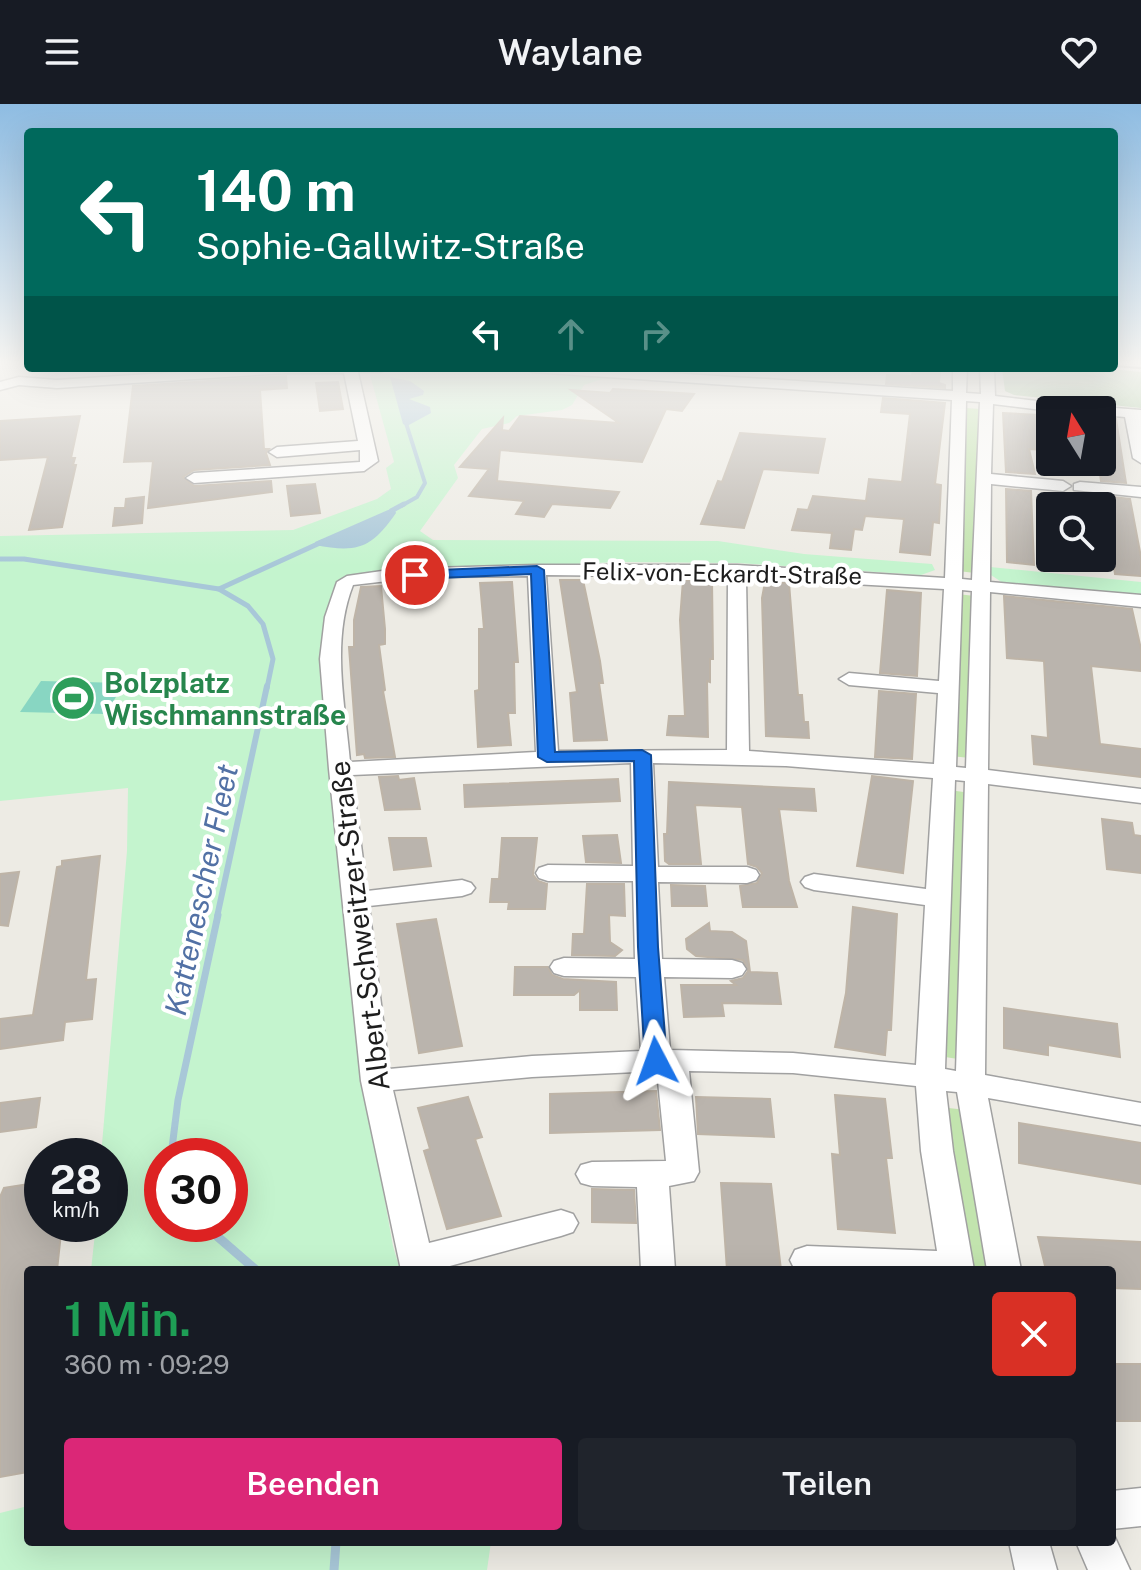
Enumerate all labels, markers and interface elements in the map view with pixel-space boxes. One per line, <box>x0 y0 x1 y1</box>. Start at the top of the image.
icon: menu <box>40 30 84 74</box>
icon: heart <box>1057 30 1101 74</box>
text: Waylane <box>498 31 643 73</box>
text: 140 m <box>196 158 356 224</box>
icon: left <box>64 160 168 264</box>
text: Sophie-Gallwitz-Straße <box>196 225 585 267</box>
icon: left <box>465 312 509 356</box>
icon: ahead <box>549 312 593 356</box>
icon: right <box>633 312 677 356</box>
north arrow <box>1036 396 1116 476</box>
map controls <box>1036 396 1116 572</box>
button: search <box>1036 492 1116 572</box>
pin <box>381 541 449 609</box>
icon: arrive <box>393 553 437 597</box>
street label: Felix-von-Eckardt-Straße <box>582 557 862 589</box>
place label: Bolzplatz Wischmannstraße <box>104 666 346 731</box>
sports icon: Bolzplatz Wischmannstraße <box>49 674 97 722</box>
street label: Albert-Schweitzer-Straße <box>322 759 396 1093</box>
water label: Kattenescher Fleet <box>157 761 245 1019</box>
position arrow <box>614 1019 698 1103</box>
speed limit sign: 30 <box>144 1138 248 1242</box>
text: 28 <box>50 1156 102 1203</box>
text: km/h <box>52 1198 100 1222</box>
text: 1 Min. <box>64 1290 191 1347</box>
button: close <box>992 1292 1076 1376</box>
text: 360 m · 09:29 <box>64 1349 229 1380</box>
button: Beenden <box>64 1438 562 1530</box>
button: Teilen <box>578 1438 1076 1530</box>

